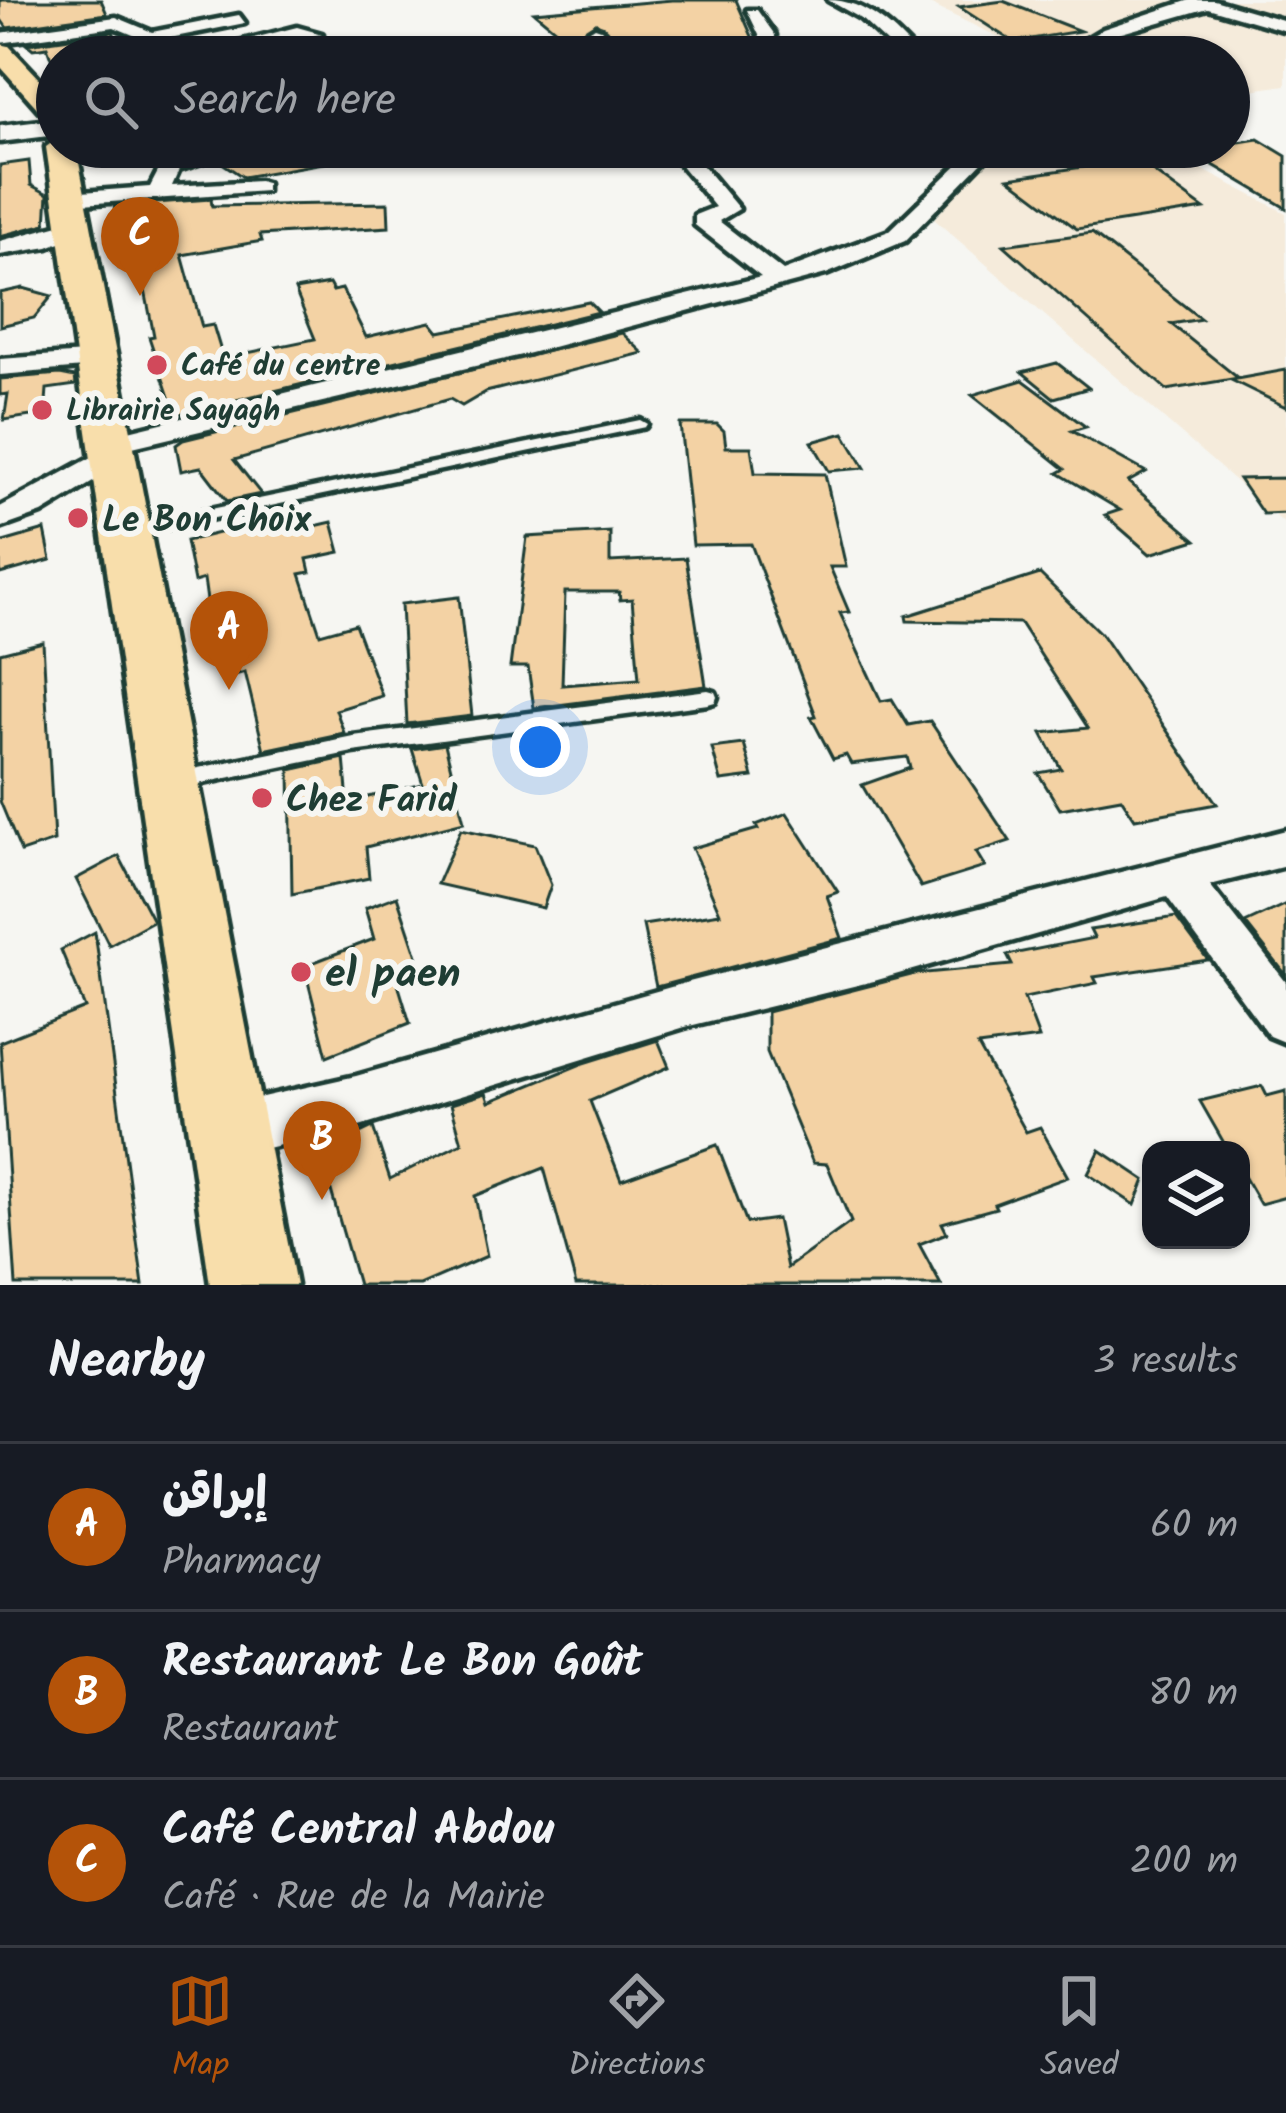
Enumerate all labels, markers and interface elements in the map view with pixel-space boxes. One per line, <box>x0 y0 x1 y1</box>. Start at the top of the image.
search box <box>36 36 1250 168</box>
text: Search here <box>174 66 396 138</box>
icon: search <box>78 69 144 135</box>
pin: C <box>101 197 179 296</box>
place label: Café du centre <box>181 343 381 391</box>
marker: Café du centre <box>144 352 170 378</box>
place label: Librairie Sayagh <box>66 388 280 436</box>
marker: Librairie Sayagh <box>29 397 55 423</box>
place label: Le Bon Choix <box>102 493 312 550</box>
marker: Le Bon Choix <box>65 505 91 531</box>
pin: A <box>190 591 268 690</box>
your location <box>510 717 570 777</box>
place label: Chez Farid <box>286 773 457 830</box>
marker: Chez Farid <box>249 785 275 811</box>
place label: el paen <box>325 942 461 1009</box>
marker: el paen <box>288 959 314 985</box>
pin: B <box>283 1101 361 1200</box>
map controls <box>1142 1141 1250 1249</box>
button: layers <box>1142 1141 1250 1249</box>
text: Nearby <box>48 1323 205 1404</box>
text: 3 results <box>1093 1332 1238 1394</box>
text: إبراقن <box>162 1460 267 1532</box>
text: A <box>75 1496 99 1558</box>
text: 60 m <box>1150 1496 1238 1558</box>
text: Pharmacy <box>162 1533 320 1595</box>
text: Restaurant Le Bon Goût <box>162 1628 643 1700</box>
text: B <box>75 1664 99 1726</box>
text: 80 m <box>1148 1664 1238 1726</box>
text: Restaurant <box>162 1700 338 1762</box>
text: Café Central Abdou <box>162 1796 554 1868</box>
text: C <box>75 1832 99 1894</box>
text: 200 m <box>1130 1832 1238 1894</box>
text: Café · Rue de la Mairie <box>162 1868 545 1930</box>
tab: Map <box>167 1968 233 2093</box>
tab: Directions <box>568 1968 705 2093</box>
tab: Saved <box>1040 1968 1119 2093</box>

